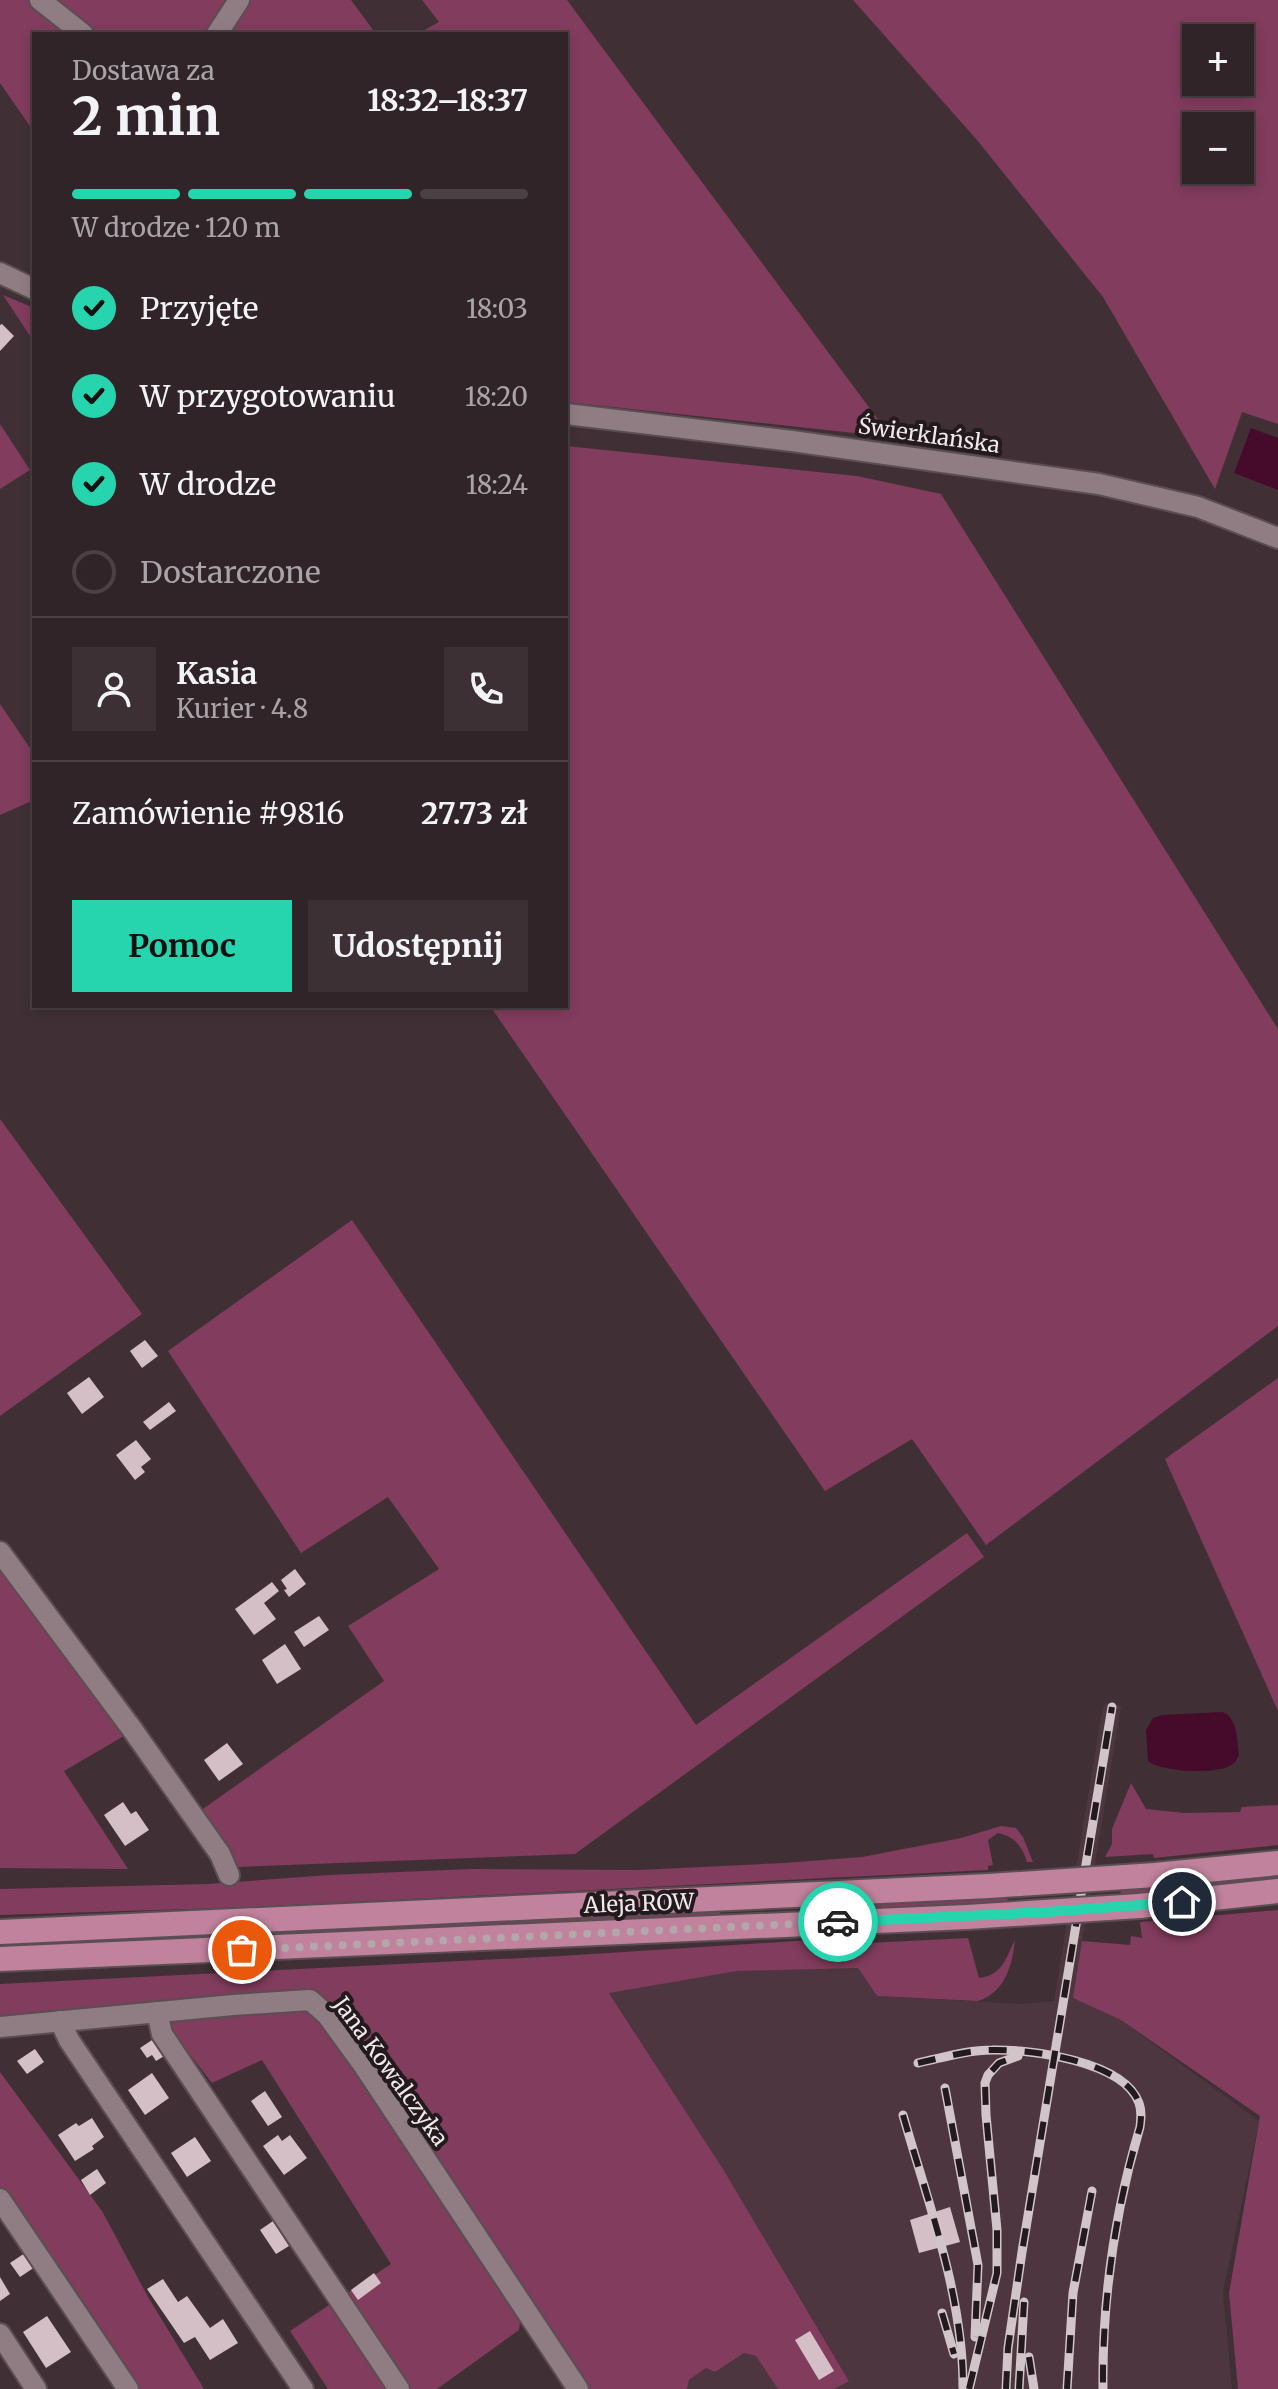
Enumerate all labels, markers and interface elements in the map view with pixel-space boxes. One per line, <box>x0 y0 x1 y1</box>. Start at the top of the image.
map controls <box>1182 24 1254 184</box>
button: + <box>1182 24 1254 96</box>
text: Dostawa za <box>72 54 215 87</box>
text: 18:32–18:37 <box>367 81 528 119</box>
text: 2 min <box>72 84 220 149</box>
button: − <box>1182 112 1254 184</box>
text: W drodze · 120 m <box>72 211 280 244</box>
icon: check <box>72 286 116 330</box>
text: Przyjęte <box>140 289 258 327</box>
text: 18:03 <box>466 292 528 325</box>
icon: check <box>72 374 116 418</box>
text: W przygotowaniu <box>140 377 396 415</box>
text: 18:20 <box>465 380 528 413</box>
street label: Świerklańska <box>856 410 1002 459</box>
icon: check <box>72 462 116 506</box>
text: W drodze <box>140 465 276 503</box>
text: 18:24 <box>466 468 528 501</box>
text: Dostarczone <box>140 553 321 591</box>
button: person <box>72 647 156 731</box>
button: phone <box>444 647 528 731</box>
text: Kasia <box>176 654 257 692</box>
text: Kurier · 4.8 <box>176 692 308 725</box>
text: Zamówienie #9816 <box>72 794 344 832</box>
text: 27.73 zł <box>421 794 528 832</box>
button: Pomoc <box>72 900 292 992</box>
button: Udostępnij <box>308 900 528 992</box>
pin <box>1148 1868 1216 1936</box>
icon: home <box>1160 1880 1204 1924</box>
courier <box>798 1882 878 1962</box>
street label: Aleja ROW <box>582 1887 696 1919</box>
icon: car <box>816 1900 860 1944</box>
pin <box>208 1916 276 1984</box>
icon: bag <box>220 1928 264 1972</box>
street label: Jana Kowalczyka <box>327 1990 455 2151</box>

